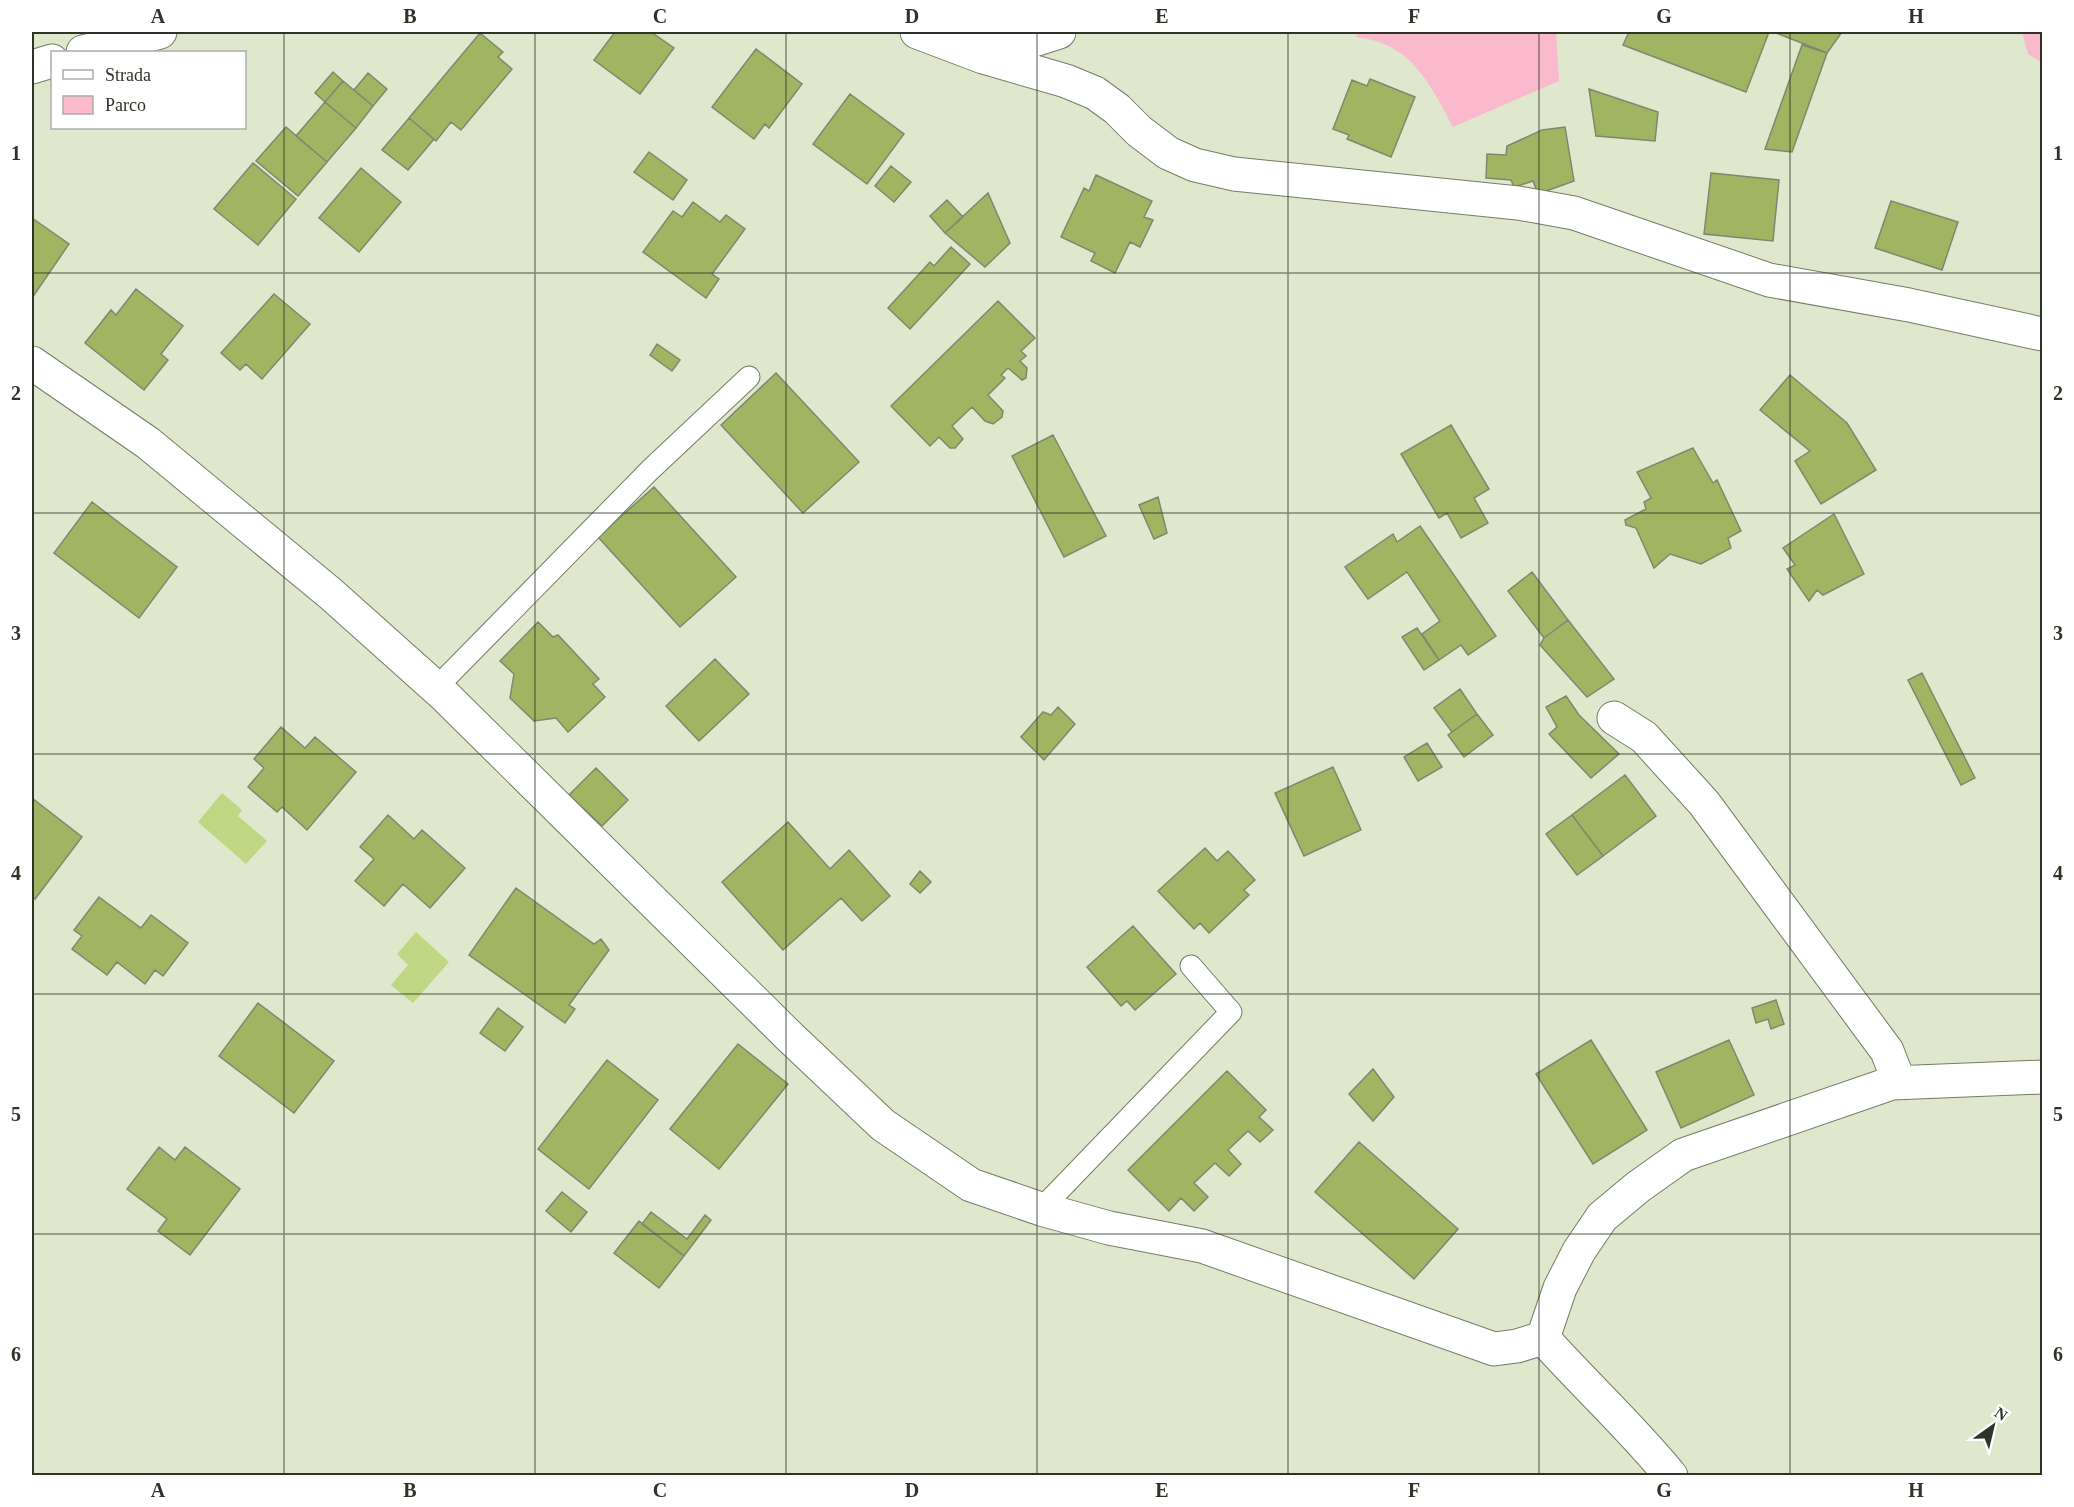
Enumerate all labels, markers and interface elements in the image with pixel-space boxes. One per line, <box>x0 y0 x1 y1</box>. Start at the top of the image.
text: A <box>151 5 166 27</box>
text: B <box>403 5 417 27</box>
text: C <box>653 5 667 27</box>
text: D <box>905 5 919 27</box>
text: E <box>1155 5 1169 27</box>
text: F <box>1408 5 1420 27</box>
text: G <box>1656 5 1672 27</box>
text: H <box>1908 5 1924 27</box>
legend <box>51 51 246 129</box>
text: Strada <box>105 65 151 85</box>
text: Parco <box>105 95 146 115</box>
text: 1 <box>11 142 21 164</box>
text: 1 <box>2053 142 2063 164</box>
text: 2 <box>11 382 21 404</box>
text: 2 <box>2053 382 2063 404</box>
text: 3 <box>11 622 21 644</box>
text: 3 <box>2053 622 2063 644</box>
text: 4 <box>11 862 21 884</box>
text: 4 <box>2053 862 2063 884</box>
text: 5 <box>11 1103 21 1125</box>
text: 5 <box>2053 1103 2063 1125</box>
text: 6 <box>11 1343 21 1365</box>
text: 6 <box>2053 1343 2063 1365</box>
north arrow <box>1963 1396 2023 1456</box>
text: N <box>1992 1404 2011 1425</box>
text: A <box>151 1479 166 1501</box>
text: B <box>403 1479 417 1501</box>
text: C <box>653 1479 667 1501</box>
text: D <box>905 1479 919 1501</box>
text: E <box>1155 1479 1169 1501</box>
text: F <box>1408 1479 1420 1501</box>
text: G <box>1656 1479 1672 1501</box>
text: H <box>1908 1479 1924 1501</box>

